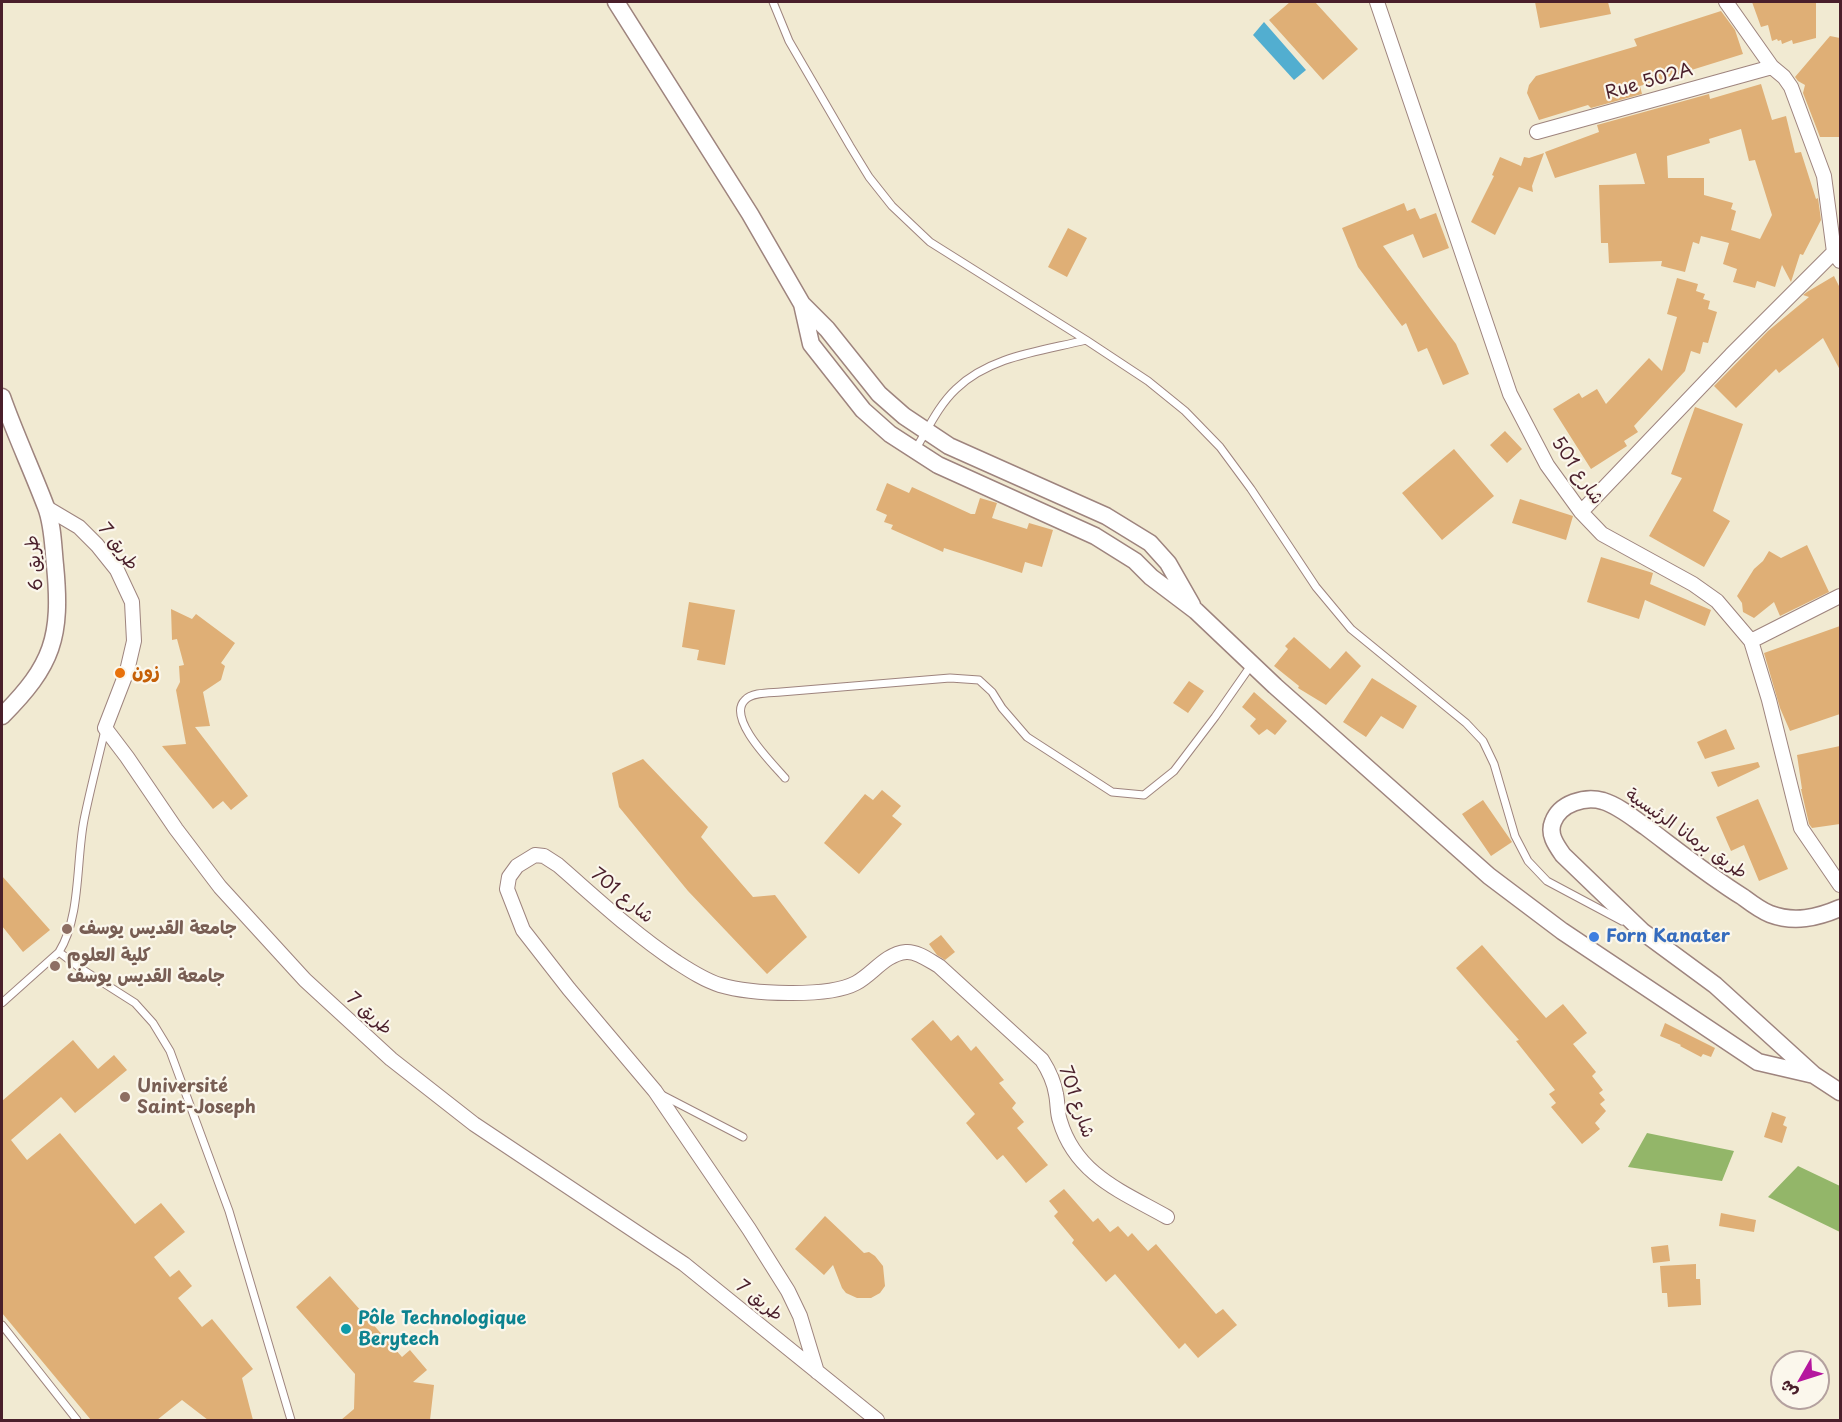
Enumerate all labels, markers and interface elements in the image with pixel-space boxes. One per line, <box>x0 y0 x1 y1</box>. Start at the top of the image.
street label: Rue 502A <box>1603 59 1695 105</box>
street label: شارع 501 <box>1546 433 1608 509</box>
street label: طريق 7 <box>93 519 143 575</box>
street label: طريق 6 <box>21 534 49 592</box>
place label: زون <box>132 662 160 684</box>
marker: زون <box>113 666 127 680</box>
street label: طريق برمانا الرئيسية <box>1621 784 1751 884</box>
street label: شارع 701 <box>586 864 658 928</box>
place label: جامعة القديس يوسف <box>79 918 237 940</box>
marker: جامعة القديس يوسف <box>60 922 74 936</box>
place label: Forn Kanater <box>1606 926 1730 948</box>
marker: Forn Kanater <box>1587 930 1601 944</box>
place label: كلية العلوم جامعة القديس يوسف <box>67 945 225 988</box>
marker: كلية العلوم جامعة القديس يوسف <box>48 959 62 973</box>
street label: طريق 7 <box>342 988 396 1040</box>
street label: شارع 701 <box>1054 1063 1098 1141</box>
place label: Université Saint-Joseph <box>137 1076 256 1118</box>
marker: Université Saint-Joseph <box>118 1090 132 1104</box>
street label: طريق 7 <box>731 1276 787 1326</box>
place label: Pôle Technologique Berytech <box>358 1308 526 1350</box>
marker: Pôle Technologique Berytech <box>339 1322 353 1336</box>
north arrow <box>1770 1350 1830 1410</box>
text: ش <box>1773 1376 1802 1404</box>

